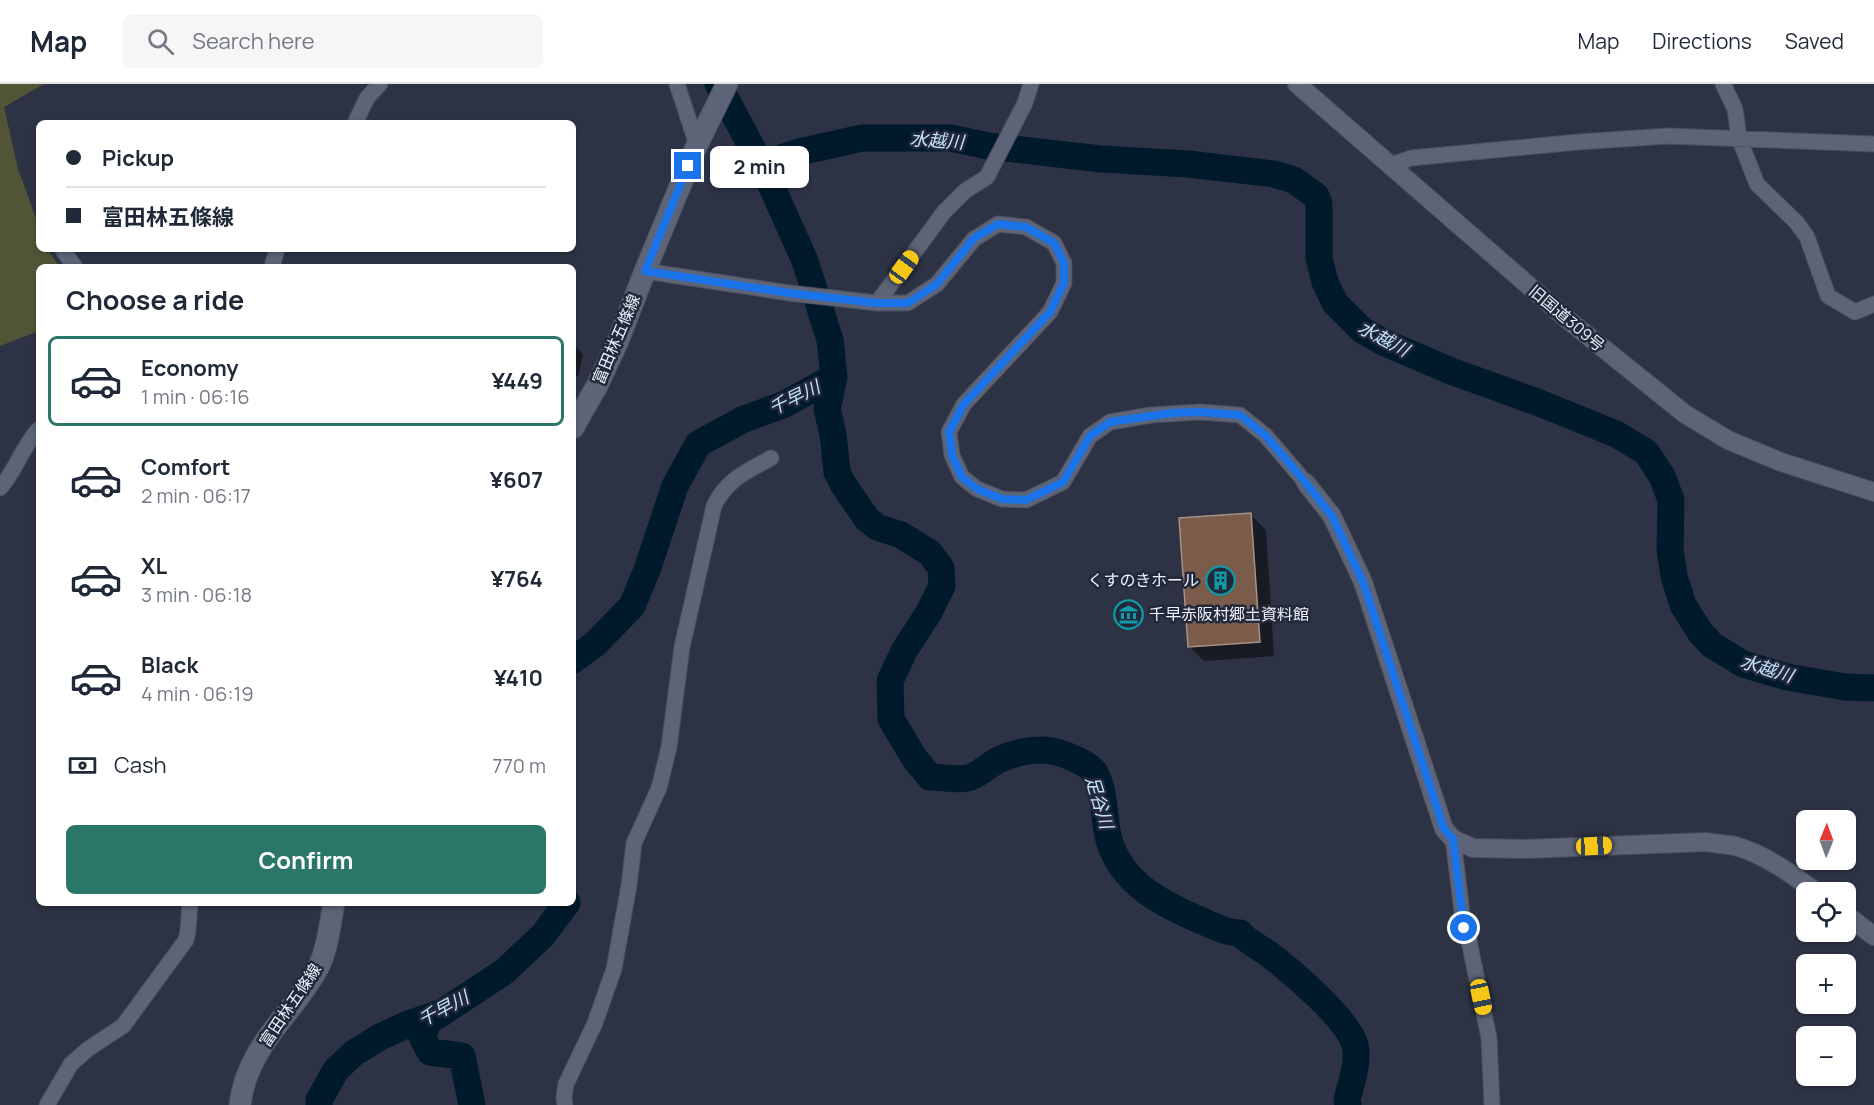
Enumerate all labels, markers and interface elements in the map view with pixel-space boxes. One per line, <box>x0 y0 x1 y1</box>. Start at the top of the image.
search box <box>123 14 543 68</box>
text: Map <box>30 22 87 60</box>
icon: search <box>144 25 177 58</box>
text: Search here <box>192 26 315 56</box>
text: Map <box>1578 27 1619 55</box>
text: Directions <box>1652 27 1752 55</box>
text: Saved <box>1785 27 1844 55</box>
water label: 水越川 <box>909 126 967 154</box>
text: Pickup <box>102 143 174 173</box>
callout: 2 min <box>709 145 808 187</box>
route end <box>674 152 701 179</box>
text: 2 min <box>733 153 786 180</box>
text: 富田林五條線 <box>102 202 234 232</box>
car <box>886 247 922 287</box>
street label: 旧国道309号 <box>1524 280 1610 356</box>
text: Choose a ride <box>66 281 244 318</box>
street label: 富田林五條線 <box>587 291 645 387</box>
water label: 水越川 <box>1355 315 1415 362</box>
text: Economy <box>141 353 239 383</box>
icon: car <box>69 354 123 408</box>
text: ¥449 <box>491 366 543 396</box>
water label: 千早川 <box>764 374 825 420</box>
text: 1 min · 06:16 <box>141 383 250 410</box>
text: Comfort <box>141 452 230 482</box>
icon: car <box>69 453 123 507</box>
text: ¥607 <box>490 465 543 495</box>
text: 2 min · 06:17 <box>141 482 251 509</box>
text: XL <box>141 551 167 581</box>
icon: car <box>69 552 123 606</box>
text: ¥764 <box>491 564 543 594</box>
building icon: くすのきホール <box>1204 564 1236 596</box>
place label: くすのきホール <box>1087 569 1199 591</box>
text: 3 min · 06:18 <box>141 581 252 608</box>
museum icon: 千早赤阪村郷土資料館 <box>1112 598 1144 630</box>
place label: 千早赤阪村郷土資料館 <box>1149 603 1309 625</box>
water label: 水越川 <box>1738 649 1798 688</box>
text: Black <box>141 650 198 680</box>
icon: car <box>69 651 123 705</box>
text: ¥410 <box>494 663 543 693</box>
text: 4 min · 06:19 <box>141 680 254 707</box>
icon: cash <box>66 749 99 782</box>
text: Cash <box>114 750 167 780</box>
text: 770 m <box>492 752 546 779</box>
water label: 足谷川 <box>1081 773 1120 833</box>
north arrow <box>1796 810 1856 870</box>
map controls <box>1796 810 1856 1086</box>
button: Confirm <box>66 825 546 894</box>
car <box>1576 836 1612 856</box>
button: locate <box>1796 882 1856 942</box>
route start <box>1450 914 1477 941</box>
button: + <box>1796 954 1856 1014</box>
street label: 富田林五條線 <box>254 959 326 1051</box>
car <box>1468 978 1494 1016</box>
water label: 千早川 <box>414 984 474 1031</box>
button: − <box>1796 1026 1856 1086</box>

